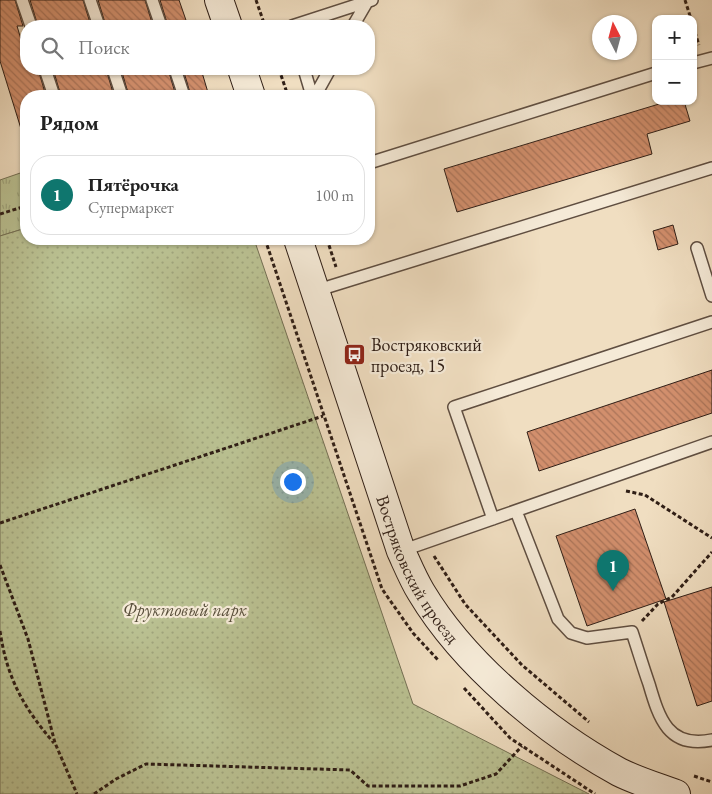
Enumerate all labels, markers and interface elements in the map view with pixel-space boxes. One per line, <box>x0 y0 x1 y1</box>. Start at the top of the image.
north arrow <box>592 15 637 60</box>
map controls <box>652 15 697 105</box>
button: + <box>652 15 697 60</box>
search box <box>20 20 375 75</box>
icon: search <box>38 34 66 62</box>
text: Поиск <box>78 35 130 60</box>
button: − <box>652 60 697 105</box>
text: Рядом <box>40 109 99 136</box>
text: Пятёрочка <box>88 172 179 197</box>
text: 1 <box>53 185 61 206</box>
text: 100 m <box>315 185 354 206</box>
text: Супермаркет <box>88 197 174 218</box>
place label: Востряковский проезд, 15 <box>371 333 482 377</box>
bus stop icon: Востряковский проезд, 15 <box>343 342 367 366</box>
your location <box>280 469 306 495</box>
street label: Востряковский проезд <box>372 492 465 648</box>
pin: 1 <box>597 550 629 591</box>
park label: Фруктовый парк <box>123 598 247 622</box>

